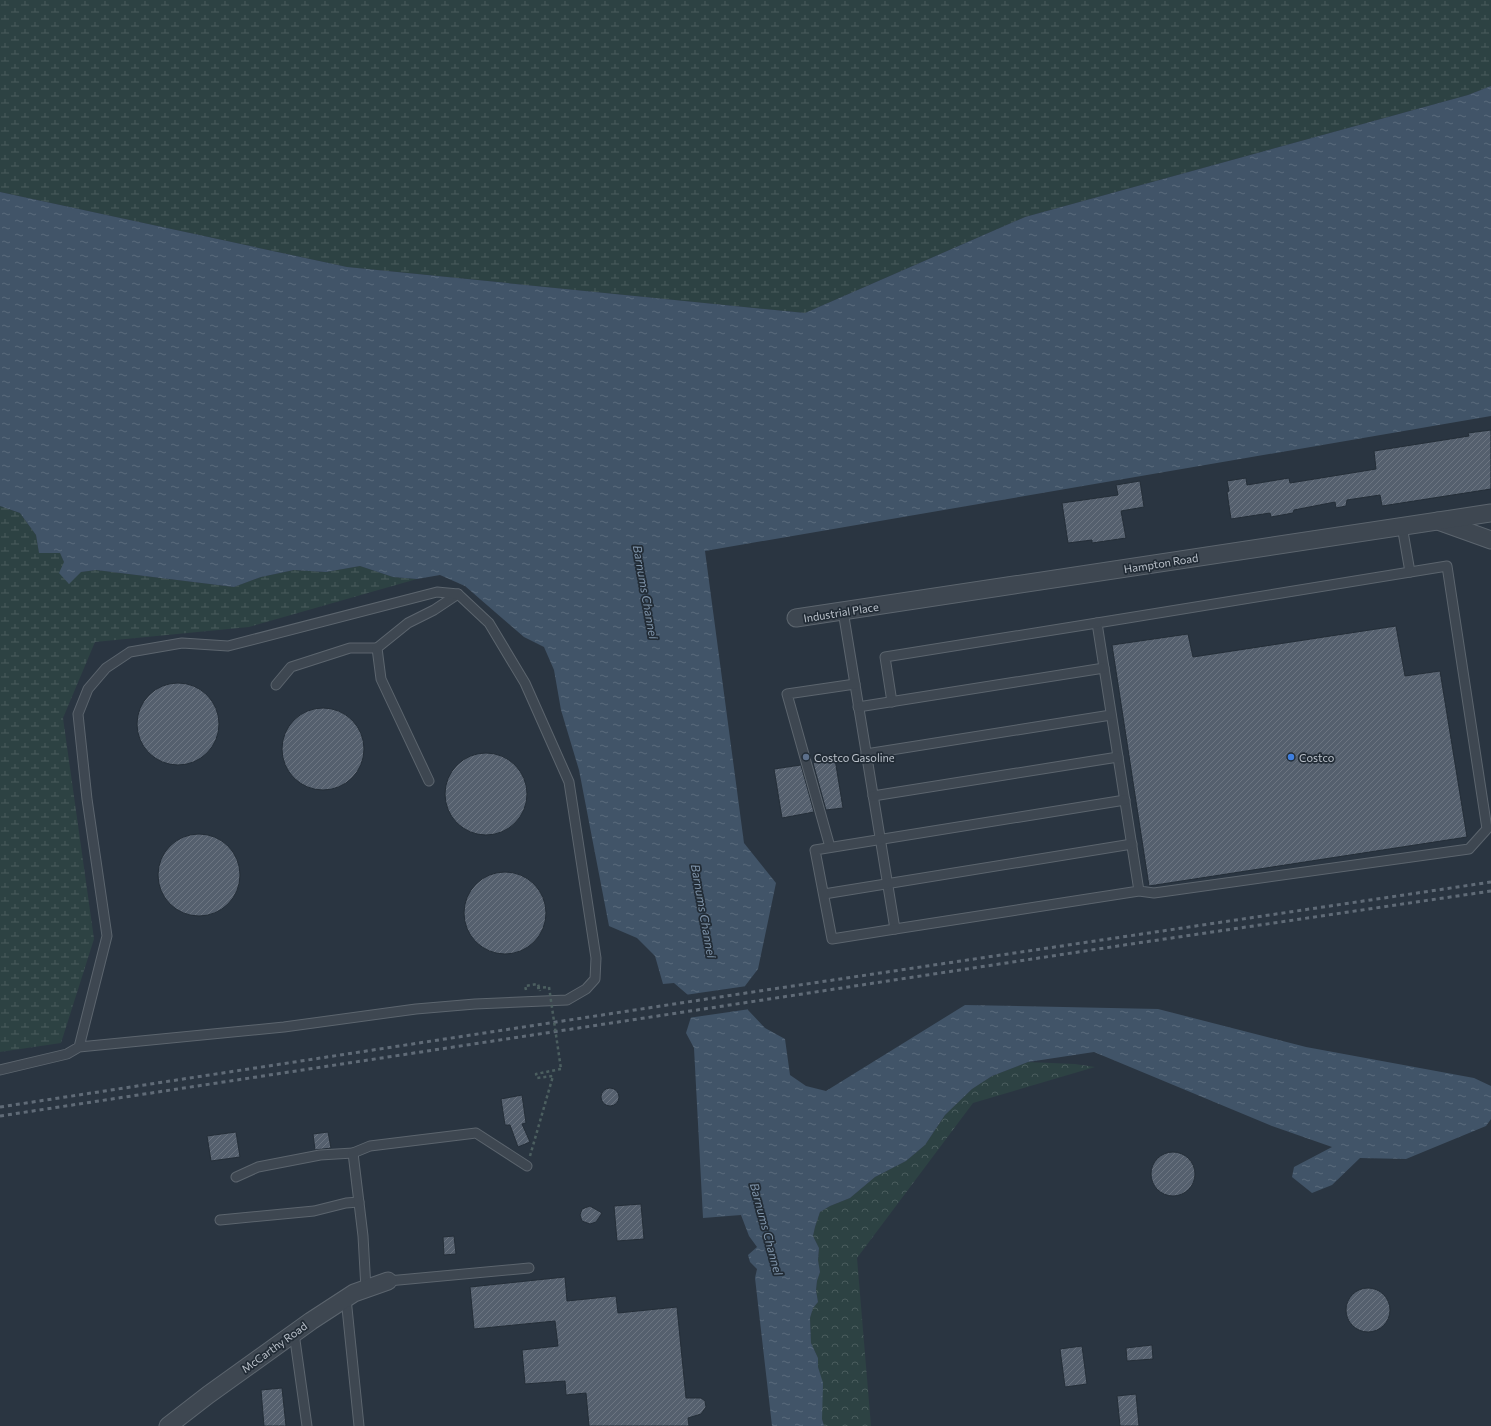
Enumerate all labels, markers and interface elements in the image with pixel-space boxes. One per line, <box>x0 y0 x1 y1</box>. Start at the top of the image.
water label: Barnums Channel <box>631 544 661 641</box>
street label: Hampton Road <box>1123 551 1199 575</box>
street label: Industrial Place <box>802 600 880 624</box>
place label: Costco Gasoline <box>814 751 895 764</box>
place label: Costco <box>1299 751 1335 764</box>
marker: Costco Gasoline <box>801 752 811 762</box>
marker: Costco <box>1286 752 1296 762</box>
water label: Barnums Channel <box>689 863 719 960</box>
water label: Barnums Channel <box>748 1181 786 1278</box>
street label: McCarthy Road <box>239 1319 309 1375</box>

